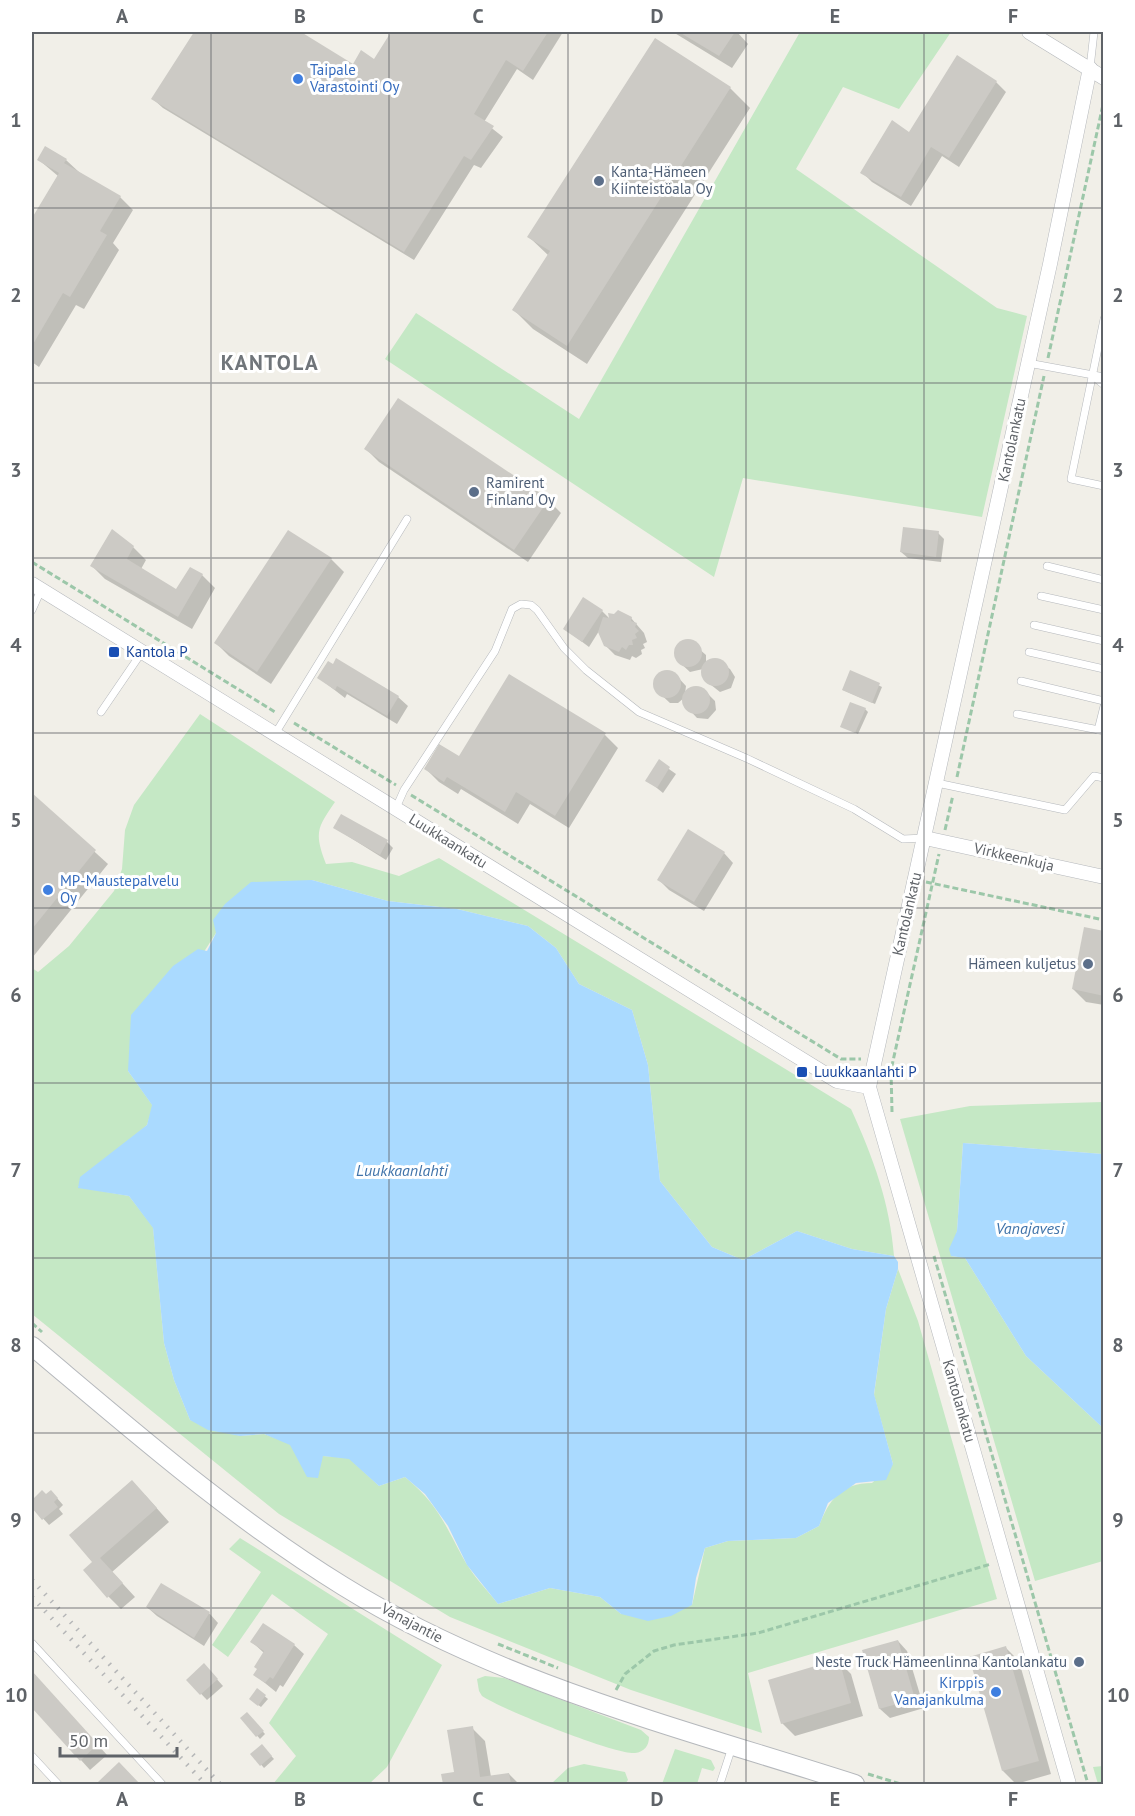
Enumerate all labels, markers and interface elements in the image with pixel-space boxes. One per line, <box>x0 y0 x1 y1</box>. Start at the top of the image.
text: A <box>116 3 129 29</box>
text: B <box>294 3 306 29</box>
text: C <box>472 3 484 29</box>
text: D <box>651 3 664 29</box>
text: E <box>830 3 840 29</box>
text: F <box>1008 3 1018 29</box>
place label: Taipale Varastointi Oy <box>309 60 399 96</box>
marker: Taipale Varastointi Oy <box>291 72 305 86</box>
text: 1 <box>10 107 22 133</box>
text: 1 <box>1112 107 1124 133</box>
place label: Kanta-Hämeen Kiinteistöala Oy <box>611 162 713 198</box>
marker: Kanta-Hämeen Kiinteistöala Oy <box>592 174 606 188</box>
text: 2 <box>10 282 22 308</box>
text: 2 <box>1112 282 1124 308</box>
district label: KANTOLA <box>221 349 319 376</box>
street label: Kantolankatu <box>993 396 1030 484</box>
text: 3 <box>10 457 22 483</box>
text: 3 <box>1112 457 1124 483</box>
place label: Ramirent Finland Oy <box>486 473 555 509</box>
marker: Ramirent Finland Oy <box>467 485 481 499</box>
text: 4 <box>10 632 22 658</box>
text: 4 <box>1112 632 1124 658</box>
place label: Kantola P <box>126 642 188 661</box>
marker: Kantola P <box>107 645 121 659</box>
text: 5 <box>10 807 22 833</box>
text: 5 <box>1112 807 1124 833</box>
street label: Luukkaankatu <box>406 809 491 872</box>
street label: Virkkeenkuja <box>971 838 1056 875</box>
street label: Kantolankatu <box>888 870 925 958</box>
place label: MP-Maustepalvelu Oy <box>60 871 179 907</box>
marker: MP-Maustepalvelu Oy <box>41 883 55 897</box>
place label: Hämeen kuljetus <box>968 954 1076 973</box>
marker: Hämeen kuljetus <box>1081 957 1095 971</box>
text: 6 <box>10 982 22 1008</box>
text: 6 <box>1112 982 1124 1008</box>
place label: Luukkaanlahti P <box>814 1062 917 1081</box>
marker: Luukkaanlahti P <box>795 1065 809 1079</box>
text: 7 <box>10 1157 22 1183</box>
text: 7 <box>1112 1157 1124 1183</box>
water label: Luukkaanlahti <box>356 1160 449 1180</box>
water label: Vanajavesi <box>996 1218 1065 1238</box>
text: 8 <box>10 1332 22 1358</box>
text: 8 <box>1112 1332 1124 1358</box>
street label: Kantolankatu <box>939 1357 980 1444</box>
text: 9 <box>10 1507 22 1533</box>
text: 9 <box>1112 1507 1124 1533</box>
street label: Vanajantie <box>377 1598 446 1647</box>
place label: Neste Truck Hämeenlinna Kantolankatu <box>815 1652 1067 1671</box>
marker: Neste Truck Hämeenlinna Kantolankatu <box>1072 1655 1086 1669</box>
place label: Kirppis Vanajankulma <box>893 1673 984 1709</box>
text: 10 <box>5 1682 27 1708</box>
text: 10 <box>1107 1682 1129 1708</box>
marker: Kirppis Vanajankulma <box>989 1685 1003 1699</box>
scale bar <box>60 1720 177 1758</box>
text: 50 m <box>69 1729 108 1752</box>
text: A <box>116 1786 129 1812</box>
text: B <box>294 1786 306 1812</box>
text: C <box>472 1786 484 1812</box>
text: D <box>651 1786 664 1812</box>
text: E <box>830 1786 840 1812</box>
text: F <box>1008 1786 1018 1812</box>

